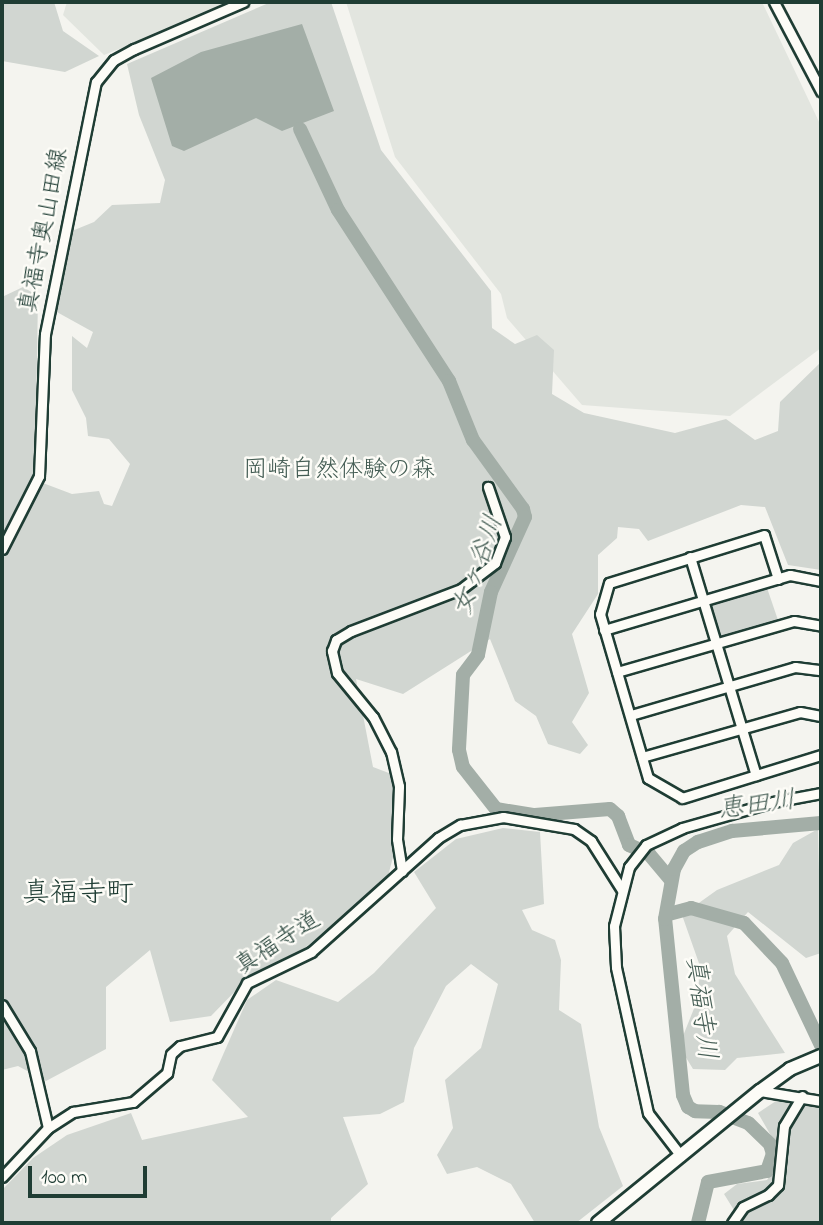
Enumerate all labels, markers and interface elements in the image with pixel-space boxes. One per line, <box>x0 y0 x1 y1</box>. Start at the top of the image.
street label: 真福寺奥山田線 <box>15 146 75 316</box>
park label: 岡崎自然体験の森 <box>243 457 435 485</box>
water label: 女ヶ谷川 <box>448 512 512 620</box>
water label: 恵田川 <box>716 786 798 828</box>
district label: 真福寺町 <box>22 878 134 912</box>
street label: 真福寺道 <box>230 906 326 982</box>
water label: 真福寺川 <box>677 954 721 1062</box>
scale bar <box>32 1152 150 1196</box>
text: 100 m <box>41 1163 87 1193</box>

